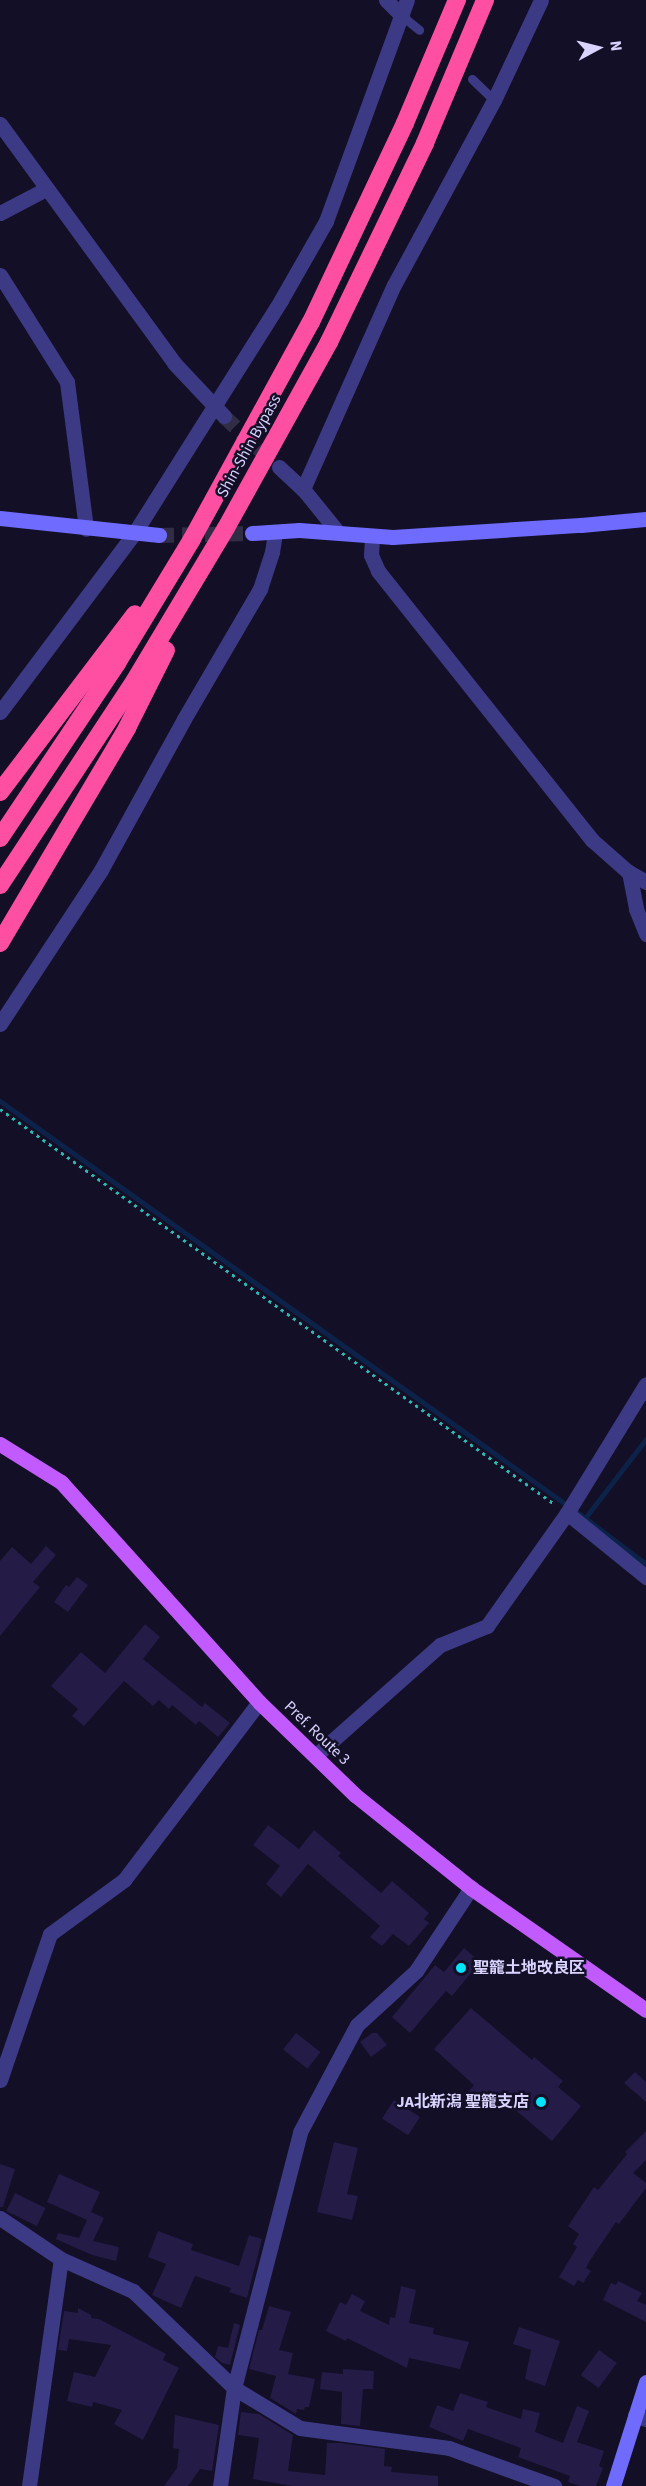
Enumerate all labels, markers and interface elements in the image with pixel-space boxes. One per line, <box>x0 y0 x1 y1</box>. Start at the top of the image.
north arrow <box>568 18 628 78</box>
text: N <box>604 39 627 52</box>
street label: Shin-Shin Bypass <box>213 391 285 501</box>
street label: Pref. Route 3 <box>280 1697 354 1769</box>
place label: 聖籠土地改良区 <box>473 1958 585 1978</box>
marker: 聖籠土地改良区 <box>454 1961 468 1975</box>
place label: JA北新潟 聖籠支店 <box>396 2092 529 2112</box>
marker: JA北新潟 聖籠支店 <box>534 2095 548 2109</box>

